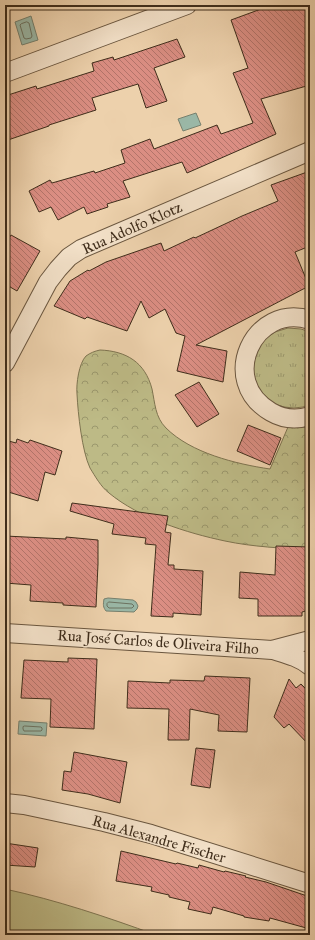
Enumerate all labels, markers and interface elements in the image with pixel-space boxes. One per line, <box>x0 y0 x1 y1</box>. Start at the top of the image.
street label: Rua Adolfo Klotz <box>79 198 185 258</box>
street label: Rua José Carlos de Oliveira Filho <box>57 626 260 659</box>
street label: Rua Alexandre Fischer <box>90 811 228 867</box>

